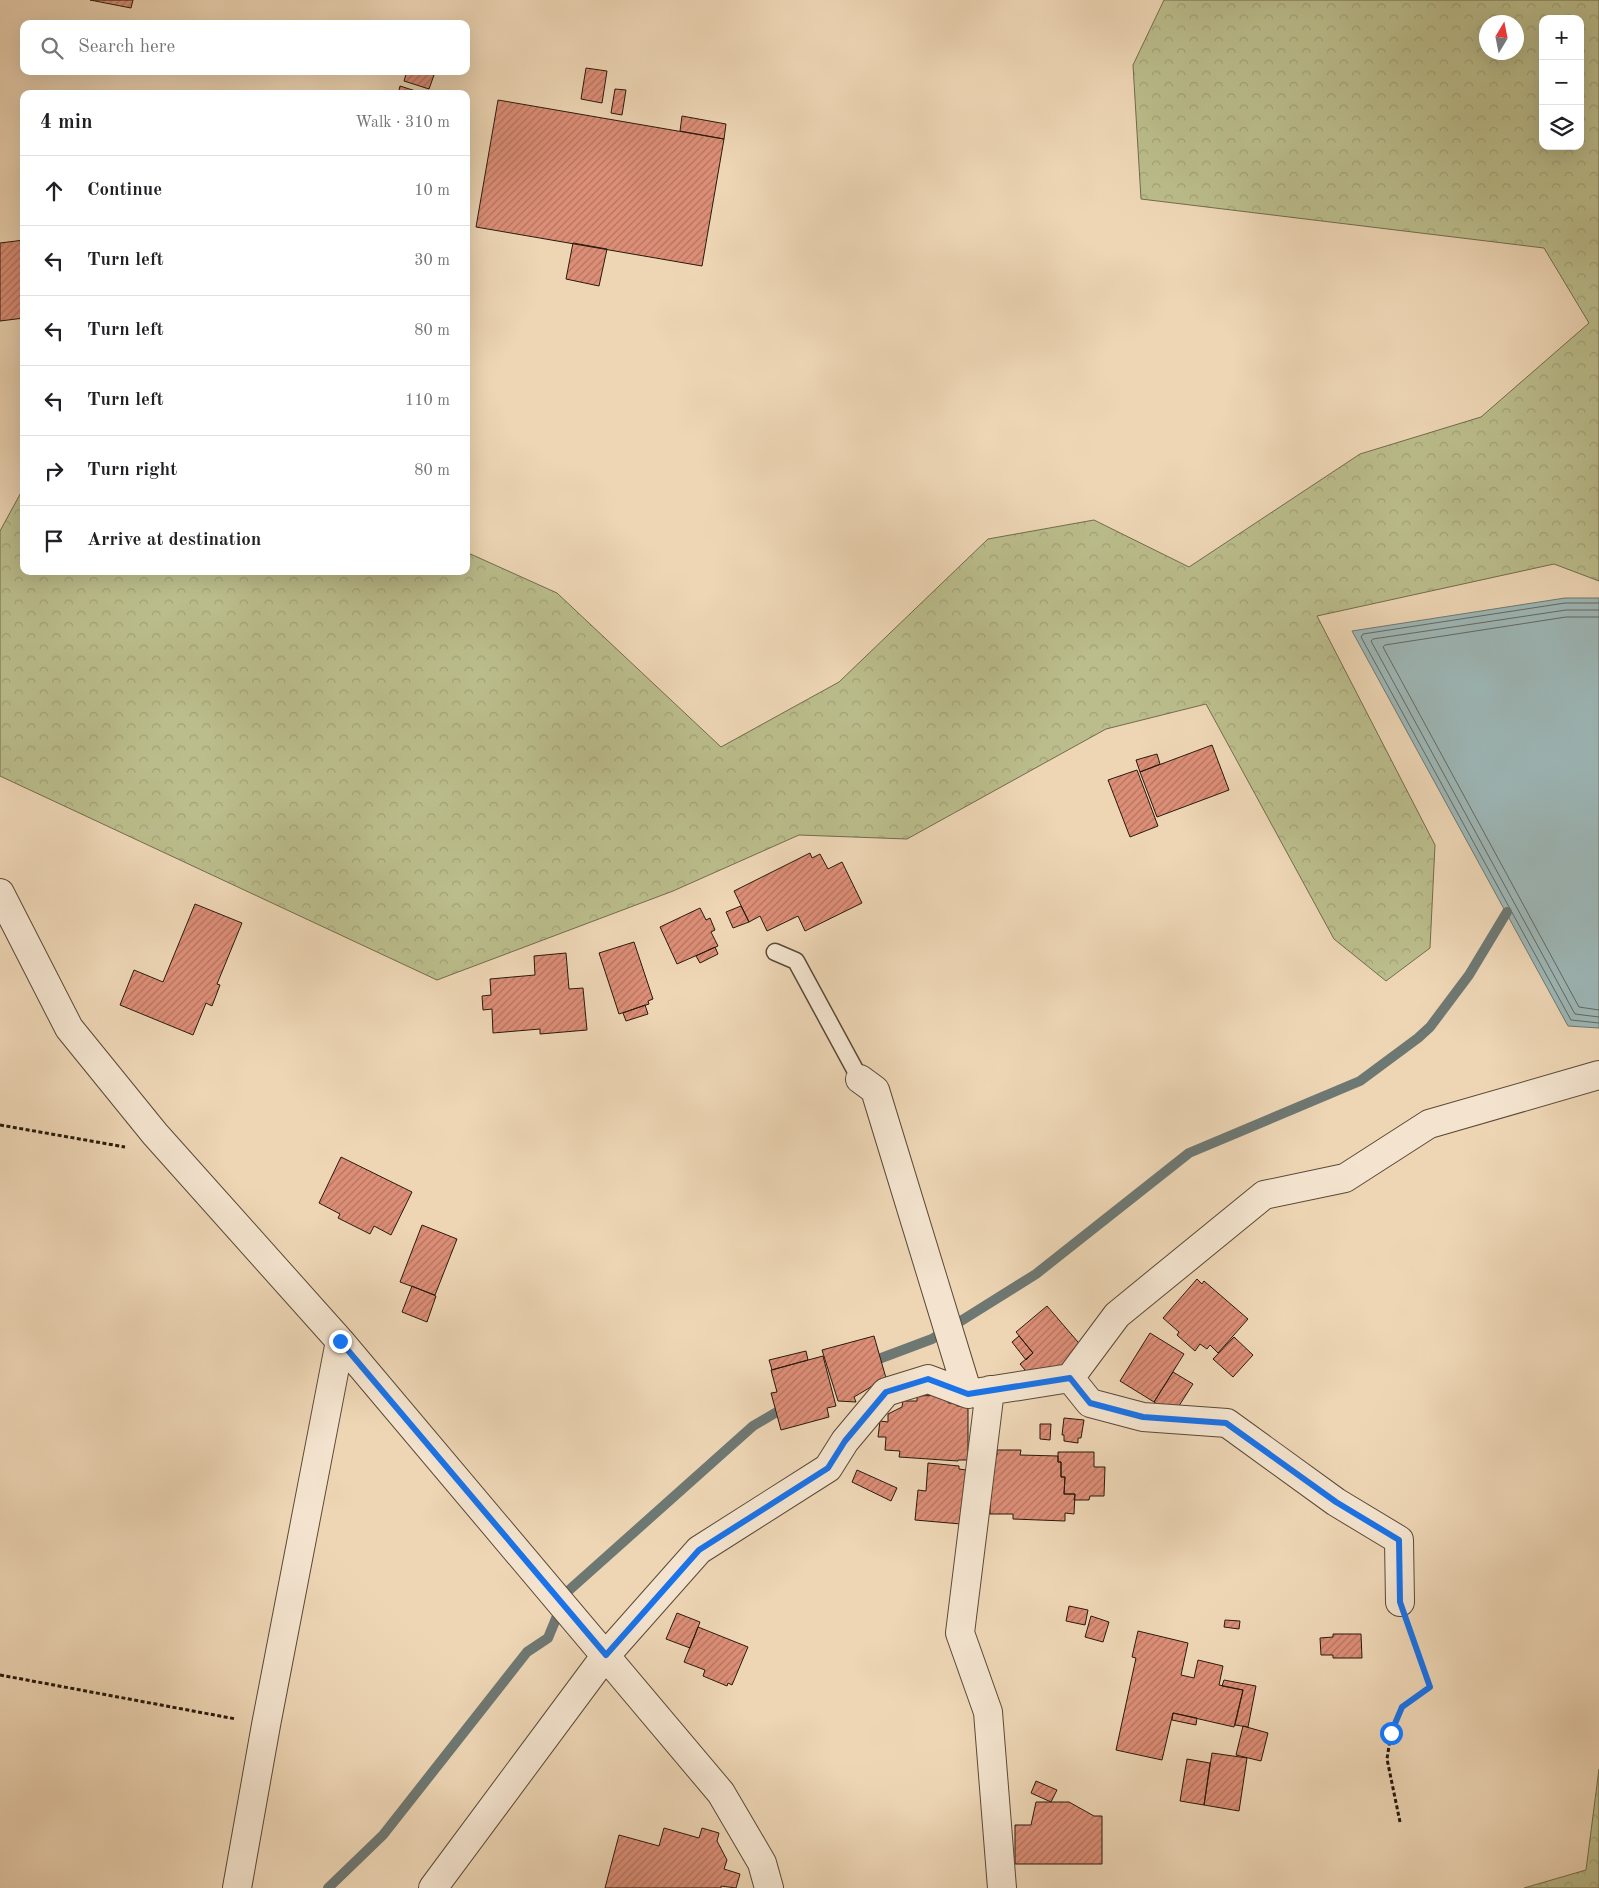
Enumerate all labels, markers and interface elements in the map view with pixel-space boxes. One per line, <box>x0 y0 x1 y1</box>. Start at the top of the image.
north arrow <box>1479 15 1524 60</box>
map controls <box>1539 15 1584 150</box>
button: + <box>1539 15 1584 60</box>
search box <box>20 20 470 75</box>
icon: search <box>38 34 66 62</box>
text: Search here <box>78 38 175 57</box>
button: − <box>1539 60 1584 105</box>
button: layers <box>1539 105 1584 150</box>
text: 4 min <box>40 112 93 133</box>
text: Walk · 310 m <box>355 115 450 131</box>
icon: ahead <box>40 177 68 205</box>
text: Continue <box>87 181 162 200</box>
text: 10 m <box>414 183 450 199</box>
icon: left <box>40 247 68 275</box>
text: Turn left <box>87 251 164 270</box>
text: 30 m <box>414 253 450 269</box>
icon: left <box>40 317 68 345</box>
text: Turn left <box>87 321 164 340</box>
text: 80 m <box>414 323 450 339</box>
icon: left <box>40 387 68 415</box>
text: Turn left <box>87 391 164 410</box>
text: 110 m <box>405 393 450 409</box>
icon: right <box>40 457 68 485</box>
text: Turn right <box>87 461 177 480</box>
text: 80 m <box>414 463 450 479</box>
icon: arrive <box>40 527 68 555</box>
text: Arrive at destination <box>87 531 261 550</box>
route end <box>329 1330 352 1353</box>
route start <box>1380 1722 1403 1745</box>

